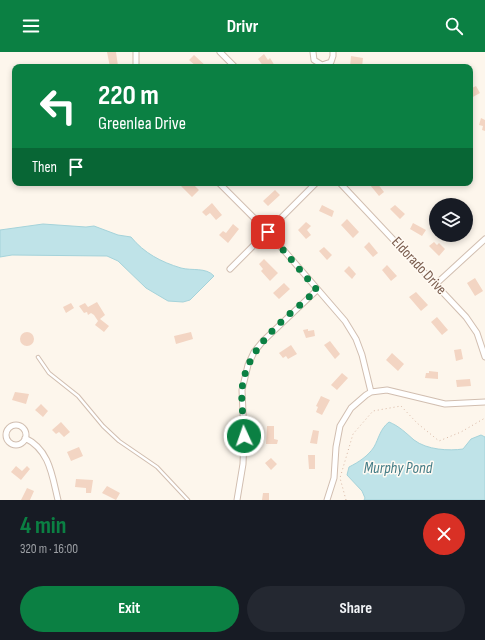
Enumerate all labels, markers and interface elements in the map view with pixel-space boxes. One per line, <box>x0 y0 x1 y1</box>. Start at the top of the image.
icon: menu <box>20 15 42 37</box>
icon: search <box>443 15 465 37</box>
text: Drivr <box>227 16 258 37</box>
text: 220 m <box>98 79 159 112</box>
icon: left <box>32 80 84 132</box>
text: Greenlea Drive <box>98 113 186 134</box>
icon: arrive <box>65 156 87 178</box>
text: Then <box>32 158 57 177</box>
map controls <box>429 198 473 242</box>
button: layers <box>429 198 473 242</box>
pin <box>251 215 285 249</box>
icon: arrive <box>257 221 279 243</box>
street label: Eldorado Drive <box>387 233 451 299</box>
position arrow <box>223 415 265 457</box>
water label: Murphy Pond <box>364 459 433 478</box>
text: 4 min <box>20 511 66 540</box>
button: close <box>423 513 465 555</box>
text: 320 m · 16:00 <box>20 541 78 557</box>
button: Exit <box>20 586 239 632</box>
button: Share <box>247 586 465 632</box>

